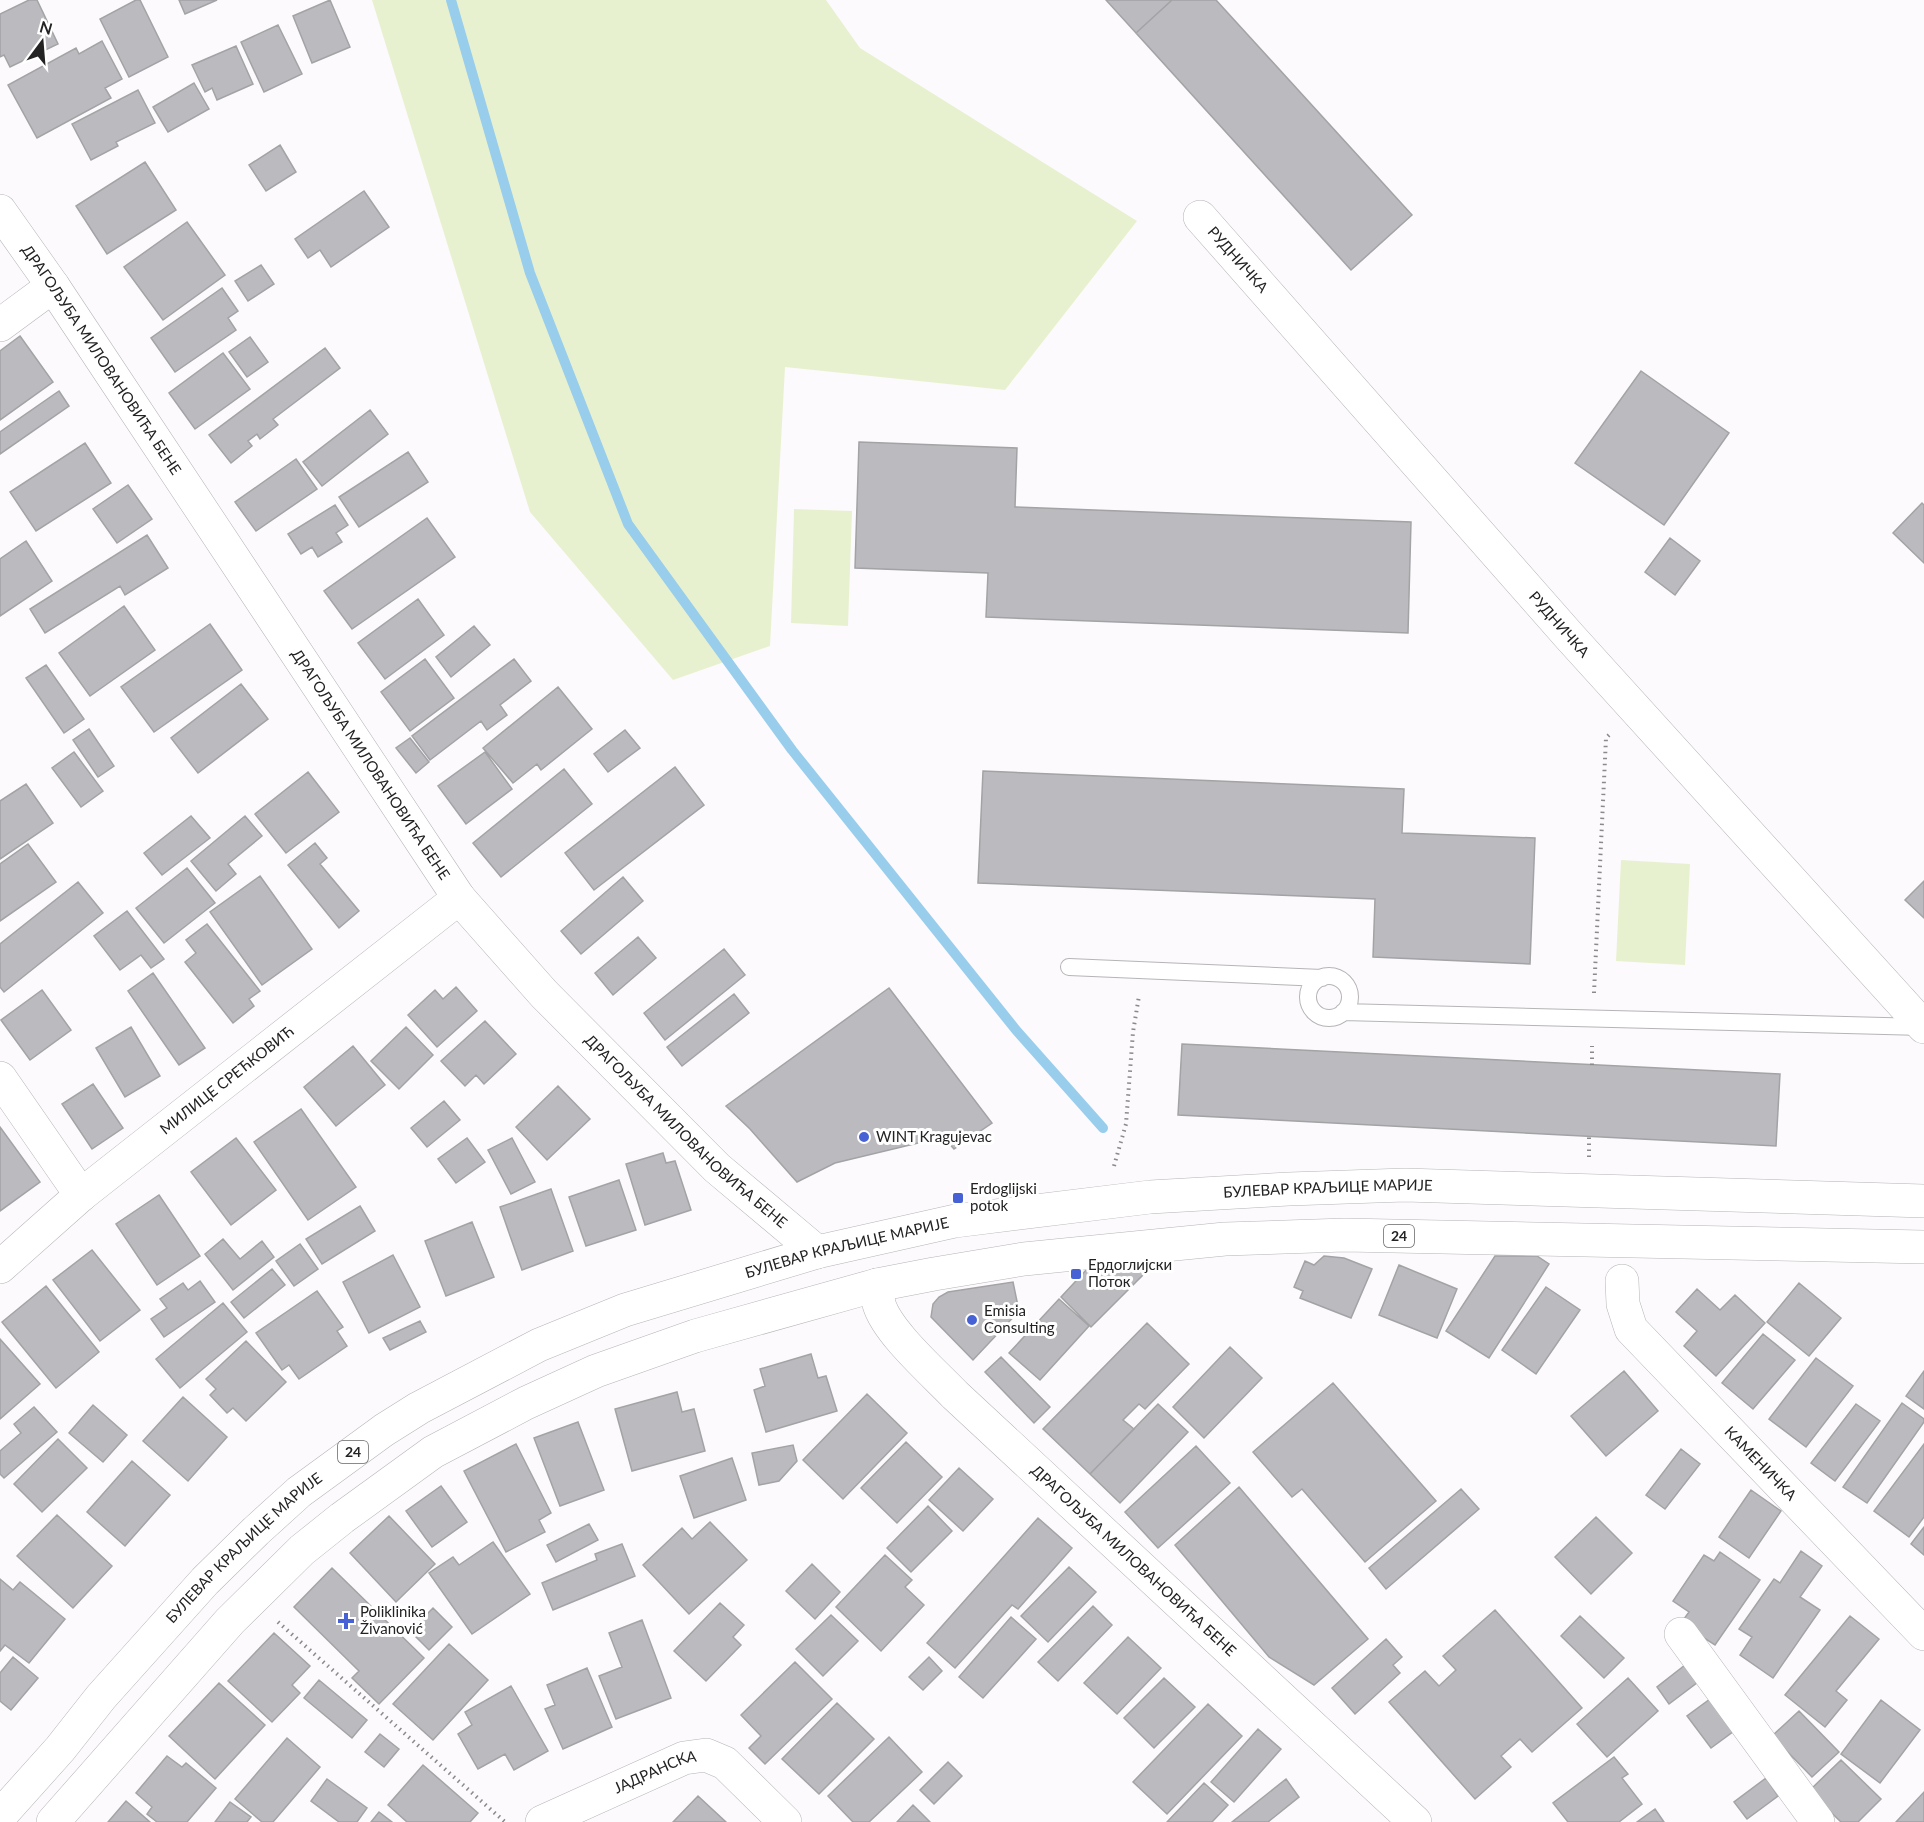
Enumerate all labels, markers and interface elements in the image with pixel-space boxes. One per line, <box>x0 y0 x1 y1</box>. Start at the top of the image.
north arrow <box>12 12 72 72</box>
text: N <box>38 16 55 38</box>
street label: РУДНИЧКА <box>1205 222 1273 297</box>
street label: ДРАГОЉУБА МИЛОВАНОВИЋА БЕНЕ <box>19 241 186 478</box>
street label: РУДНИЧКА <box>1526 587 1594 661</box>
street label: ДРАГОЉУБА МИЛОВАНОВИЋА БЕНЕ <box>288 645 454 883</box>
street label: МИЛИЦЕ СРЕЋКОВИЋ <box>156 1022 297 1138</box>
street label: ДРАГОЉУБА МИЛОВАНОВИЋА БЕНЕ <box>581 1030 791 1231</box>
place label: WINT Kragujevac <box>876 1127 992 1145</box>
marker: WINT Kragujevac <box>857 1130 871 1144</box>
street label: БУЛЕВАР КРАЉИЦЕ МАРИЈЕ <box>1223 1175 1433 1201</box>
place label: Erdoglijski potok <box>970 1179 1037 1214</box>
marker: Erdoglijski potok <box>951 1191 965 1205</box>
street label: БУЛЕВАР КРАЉИЦЕ МАРИЈЕ <box>743 1213 950 1281</box>
road number: 24 <box>1384 1225 1414 1247</box>
place label: Ердоглијски Поток <box>1088 1255 1172 1290</box>
marker: Ердоглијски Поток <box>1069 1267 1083 1281</box>
place label: Emisia Consulting <box>984 1301 1055 1336</box>
marker: Emisia Consulting <box>965 1313 979 1327</box>
street label: КАМЕНИЧКА <box>1721 1422 1801 1504</box>
road number: 24 <box>338 1441 368 1463</box>
street label: ДРАГОЉУБА МИЛОВАНОВИЋА БЕНЕ <box>1028 1460 1240 1659</box>
street label: БУЛЕВАР КРАЉИЦЕ МАРИЈЕ <box>162 1468 325 1626</box>
place label: Poliklinika Živanović <box>360 1602 426 1637</box>
marker: Poliklinika Živanović <box>337 1612 355 1630</box>
street label: ЈАДРАНСКА <box>611 1746 698 1797</box>

